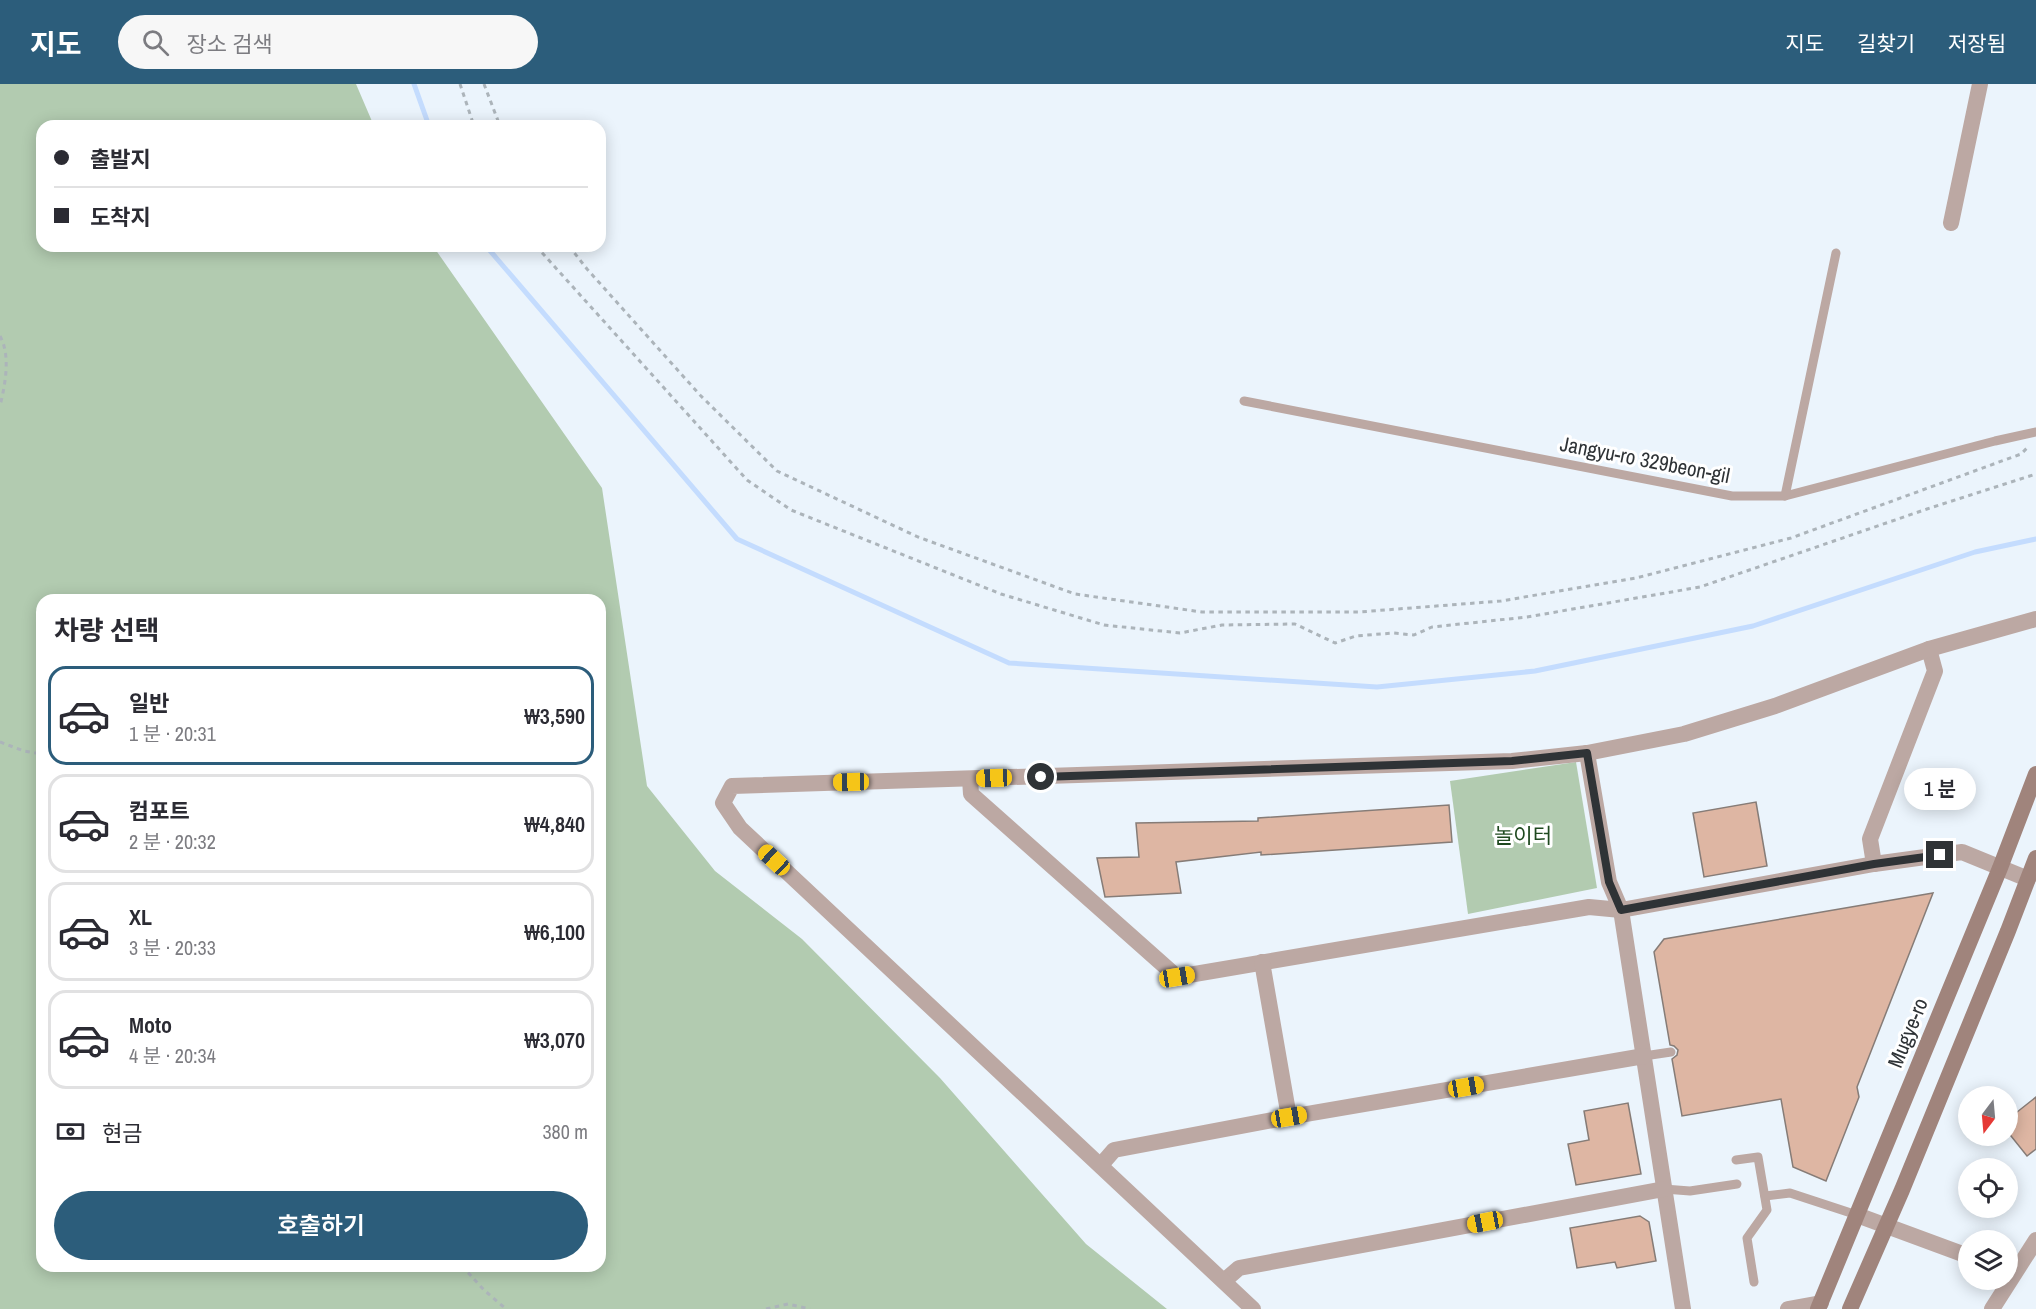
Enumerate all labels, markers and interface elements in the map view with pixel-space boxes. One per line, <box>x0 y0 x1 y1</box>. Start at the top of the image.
search box <box>118 15 538 69</box>
text: 지도 <box>30 25 82 63</box>
icon: search <box>139 26 172 59</box>
text: 장소 검색 <box>187 29 273 59</box>
text: 지도 <box>1785 29 1824 58</box>
text: 길찾기 <box>1857 29 1915 58</box>
text: 저장됨 <box>1948 29 2006 58</box>
text: 출발지 <box>90 144 151 174</box>
text: 도착지 <box>90 202 151 232</box>
street label: Jangyu-ro 329beon-gil <box>1558 429 1732 490</box>
text: 차량 선택 <box>54 612 160 648</box>
text: 일반 <box>129 688 169 718</box>
icon: car <box>57 689 111 743</box>
text: ₩3,590 <box>524 701 585 731</box>
text: 1 분 · 20:31 <box>129 720 216 747</box>
route start <box>1027 763 1054 790</box>
car <box>976 768 1012 788</box>
callout: 1 분 <box>1904 768 1976 810</box>
car <box>833 773 869 791</box>
text: 1 분 <box>1924 775 1956 802</box>
text: 컴포트 <box>129 796 190 826</box>
icon: car <box>57 797 111 851</box>
text: ₩4,840 <box>524 809 585 839</box>
park label: 놀이터 <box>1494 821 1552 850</box>
text: 2 분 · 20:32 <box>129 828 216 855</box>
car <box>755 841 793 879</box>
route end <box>1926 841 1953 868</box>
text: XL <box>129 902 152 932</box>
icon: car <box>57 905 111 959</box>
text: ₩6,100 <box>524 917 585 947</box>
text: 3 분 · 20:33 <box>129 934 216 961</box>
car <box>1158 965 1196 989</box>
street label: Mugye-ro <box>1880 994 1935 1072</box>
text: Moto <box>129 1010 172 1040</box>
icon: car <box>57 1013 111 1067</box>
text: ₩3,070 <box>524 1025 585 1055</box>
text: 4 분 · 20:34 <box>129 1042 216 1069</box>
car <box>1447 1075 1485 1099</box>
north arrow <box>1958 1086 2018 1146</box>
map controls <box>1958 1086 2018 1290</box>
car <box>1270 1105 1308 1129</box>
icon: cash <box>54 1115 87 1148</box>
text: 현금 <box>102 1118 142 1148</box>
text: 380 m <box>542 1118 588 1145</box>
button: locate <box>1958 1158 2018 1218</box>
button: 호출하기 <box>54 1191 588 1260</box>
car <box>1466 1210 1504 1234</box>
button: layers <box>1958 1230 2018 1290</box>

